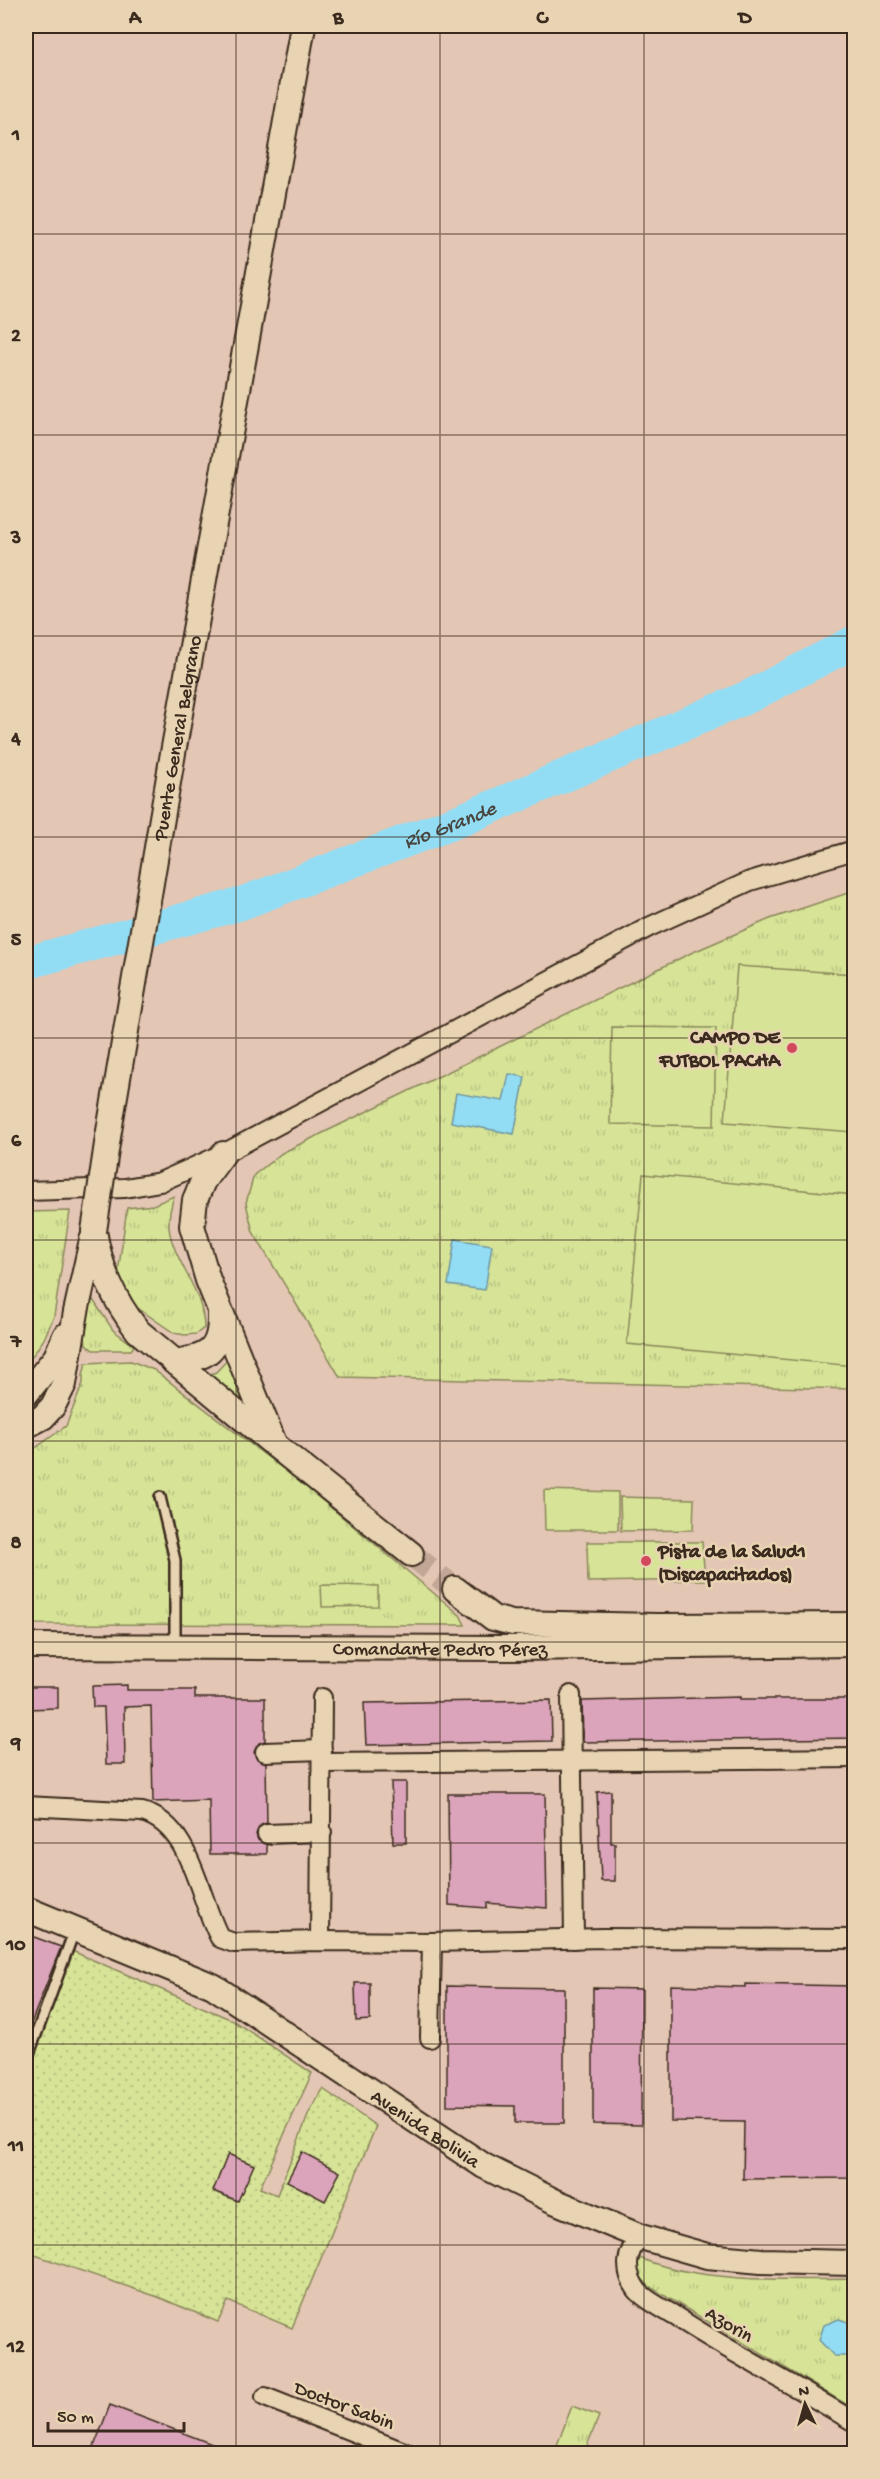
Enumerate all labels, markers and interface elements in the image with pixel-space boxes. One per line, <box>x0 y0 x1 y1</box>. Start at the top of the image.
text: A <box>128 8 143 31</box>
text: B <box>332 8 344 31</box>
text: C <box>536 8 550 31</box>
text: D <box>736 8 752 31</box>
text: 1 <box>11 125 20 148</box>
text: 2 <box>11 326 21 349</box>
text: 3 <box>10 528 21 551</box>
street label: Puente General Belgrano <box>150 634 209 844</box>
text: 4 <box>10 729 21 752</box>
water label: Río Grande <box>401 797 502 857</box>
text: 5 <box>11 930 22 953</box>
place label: CAMPO DE FUTBOL PACHA <box>658 1028 782 1074</box>
marker: CAMPO DE FUTBOL PACHA <box>785 1041 799 1055</box>
text: 6 <box>11 1131 22 1154</box>
text: 7 <box>10 1332 23 1355</box>
text: 8 <box>11 1533 22 1556</box>
place label: Pista de la Salud1 (Discapacitados) <box>657 1542 806 1588</box>
marker: Pista de la Salud1 (Discapacitados) <box>639 1554 653 1568</box>
street label: Comandante Pedro Pérez <box>333 1639 549 1663</box>
text: 9 <box>10 1734 21 1757</box>
text: 10 <box>5 1935 26 1958</box>
street label: Avenida Bolivia <box>365 2086 484 2175</box>
text: 11 <box>7 2136 24 2159</box>
street label: Azorin <box>700 2303 757 2349</box>
text: 12 <box>6 2337 25 2360</box>
north arrow <box>775 2374 835 2434</box>
street label: Doctor Sabin <box>289 2377 398 2437</box>
text: N <box>798 2383 811 2402</box>
scale bar <box>48 2395 184 2433</box>
text: 50 m <box>57 2408 94 2429</box>

